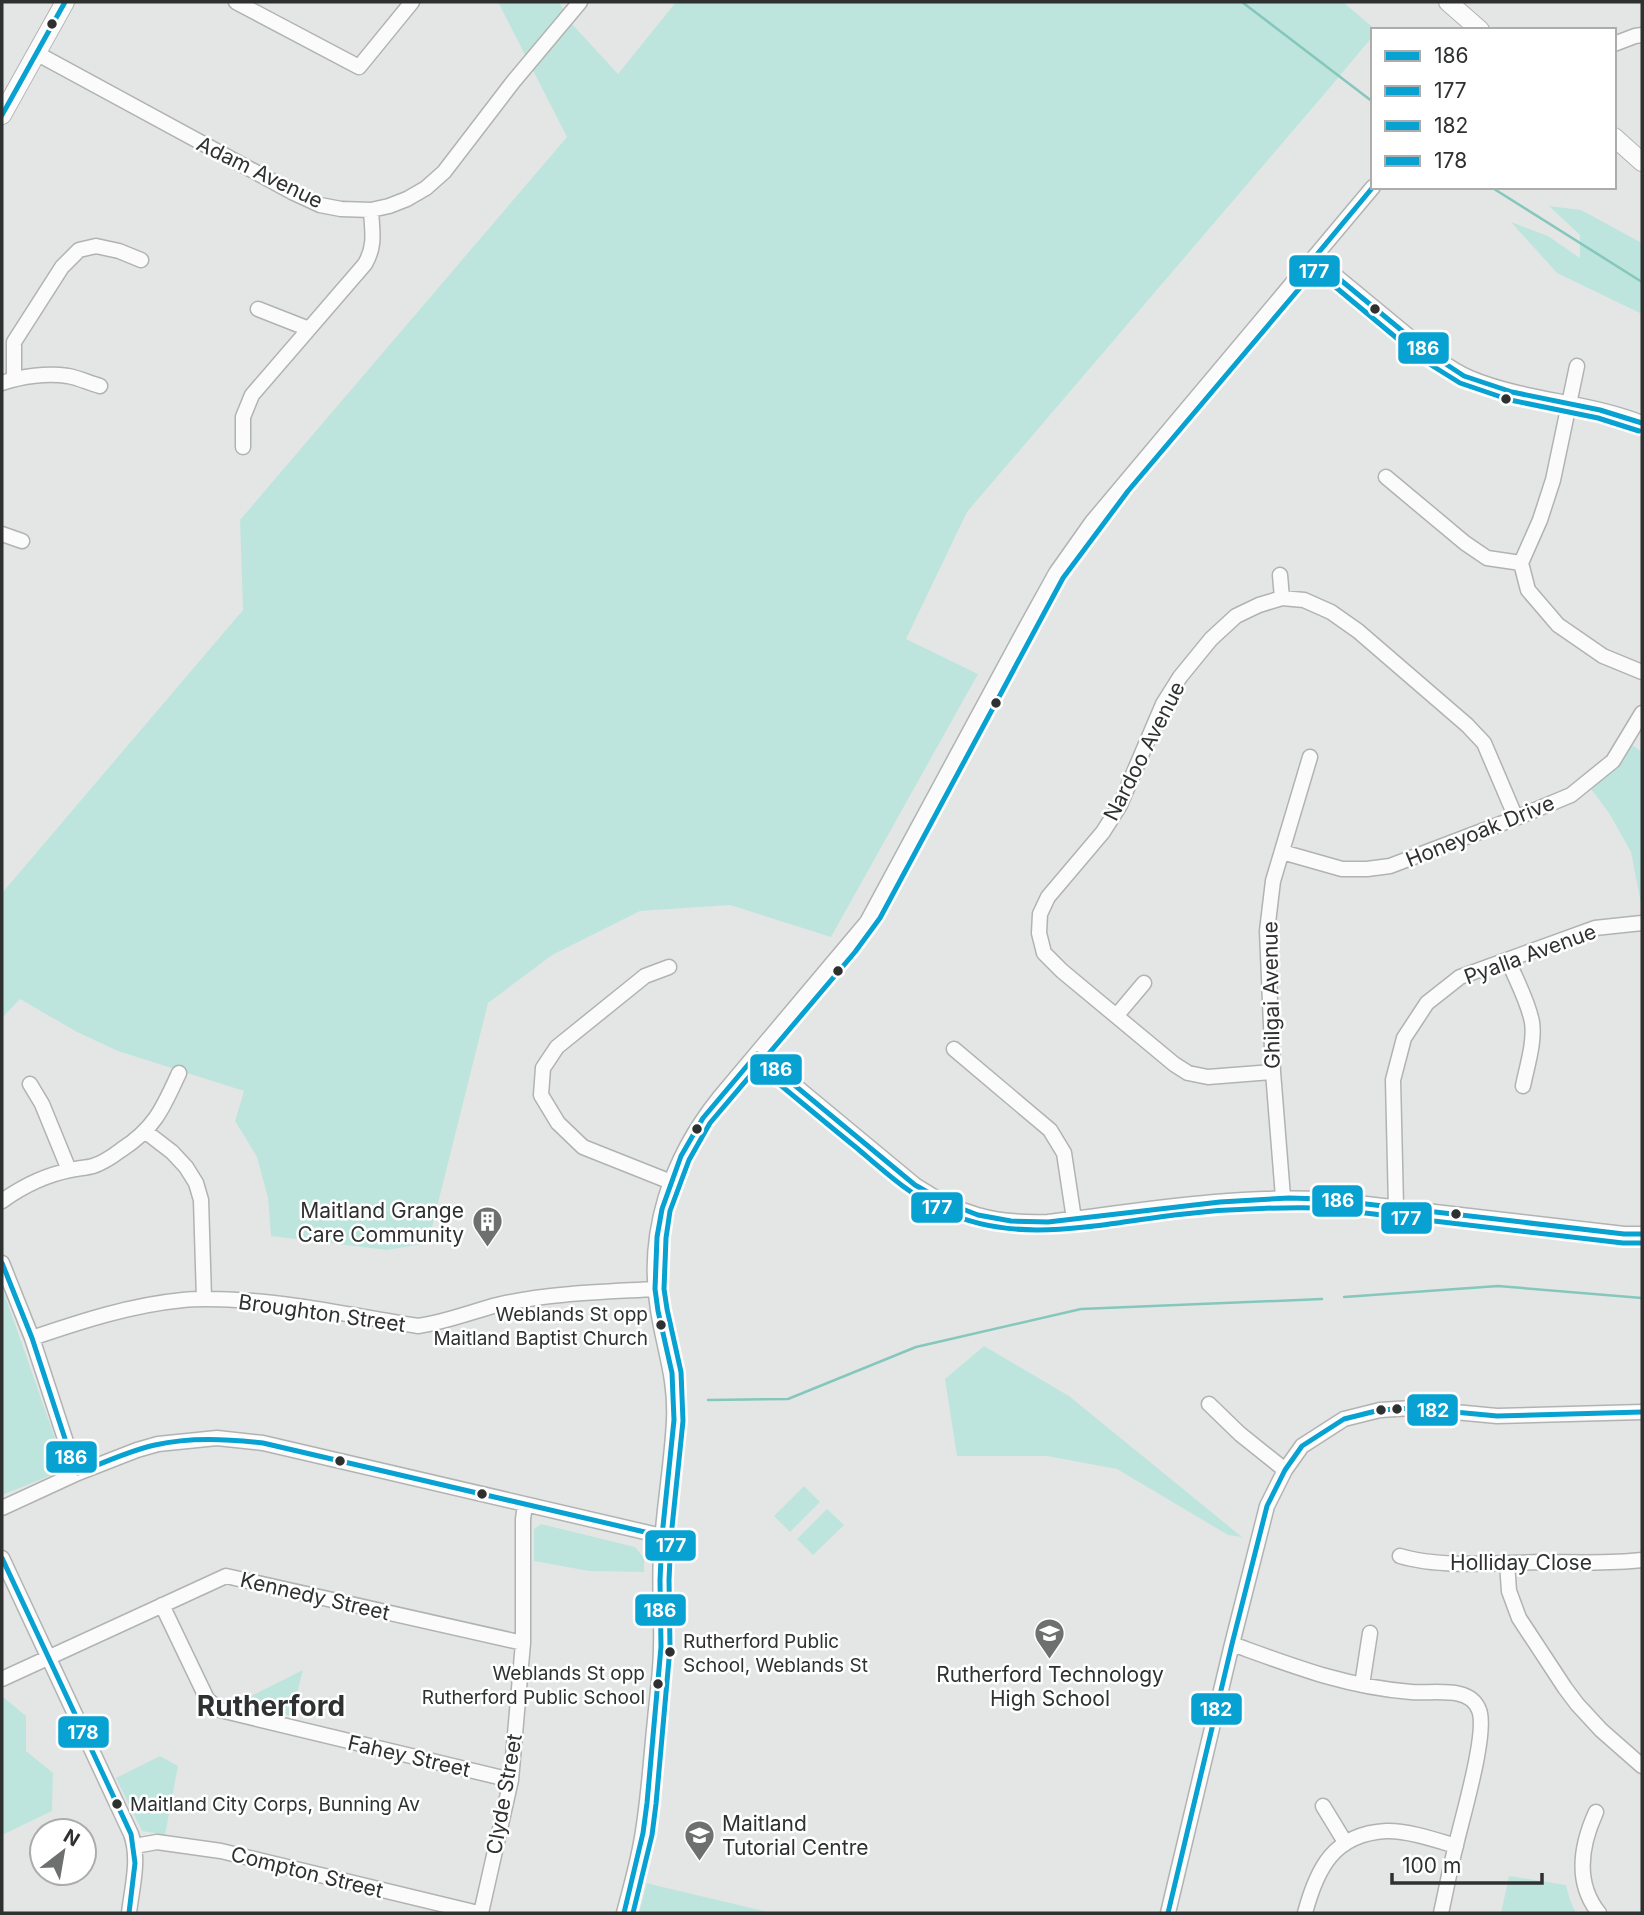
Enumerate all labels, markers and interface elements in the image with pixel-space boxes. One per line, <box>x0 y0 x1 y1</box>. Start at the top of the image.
unlabelled marker <box>45 17 59 31</box>
legend <box>1371 28 1616 189</box>
text: 186 <box>1434 43 1469 68</box>
text: 177 <box>1434 78 1467 103</box>
text: 182 <box>1434 113 1468 138</box>
street label: Adam Avenue <box>193 131 327 213</box>
text: 178 <box>1434 148 1467 173</box>
line badge: 177 <box>1288 254 1341 288</box>
text: 177 <box>1299 260 1329 283</box>
unlabelled marker <box>1368 302 1382 316</box>
line badge: 186 <box>1397 331 1450 365</box>
text: 186 <box>1407 337 1439 360</box>
unlabelled marker <box>1499 392 1513 406</box>
street label: Nardoo Avenue <box>1098 677 1190 825</box>
unlabelled marker <box>989 696 1003 710</box>
street label: Honeyoak Drive <box>1402 790 1558 872</box>
street label: Pyalla Avenue <box>1461 919 1599 989</box>
street label: Ghilgai Avenue <box>1257 921 1285 1069</box>
unlabelled marker <box>831 964 845 978</box>
line badge: 186 <box>749 1053 803 1086</box>
text: 186 <box>760 1058 792 1081</box>
unlabelled marker <box>690 1122 704 1136</box>
line badge: 186 <box>1311 1184 1364 1218</box>
text: 186 <box>1322 1189 1354 1212</box>
line badge: 177 <box>910 1191 964 1224</box>
text: 177 <box>922 1196 952 1219</box>
place label: Maitland Grange Care Community <box>297 1198 464 1247</box>
line badge: 177 <box>1380 1201 1433 1235</box>
building icon: Maitland Grange Care Community <box>470 1205 504 1249</box>
text: 177 <box>1391 1207 1421 1230</box>
unlabelled marker <box>1449 1207 1463 1221</box>
street label: Broughton Street <box>237 1289 407 1337</box>
place label: Weblands St opp Maitland Baptist Church <box>433 1303 648 1350</box>
marker: Weblands St opp Maitland Baptist Church <box>654 1318 668 1332</box>
line badge: 182 <box>1406 1393 1459 1427</box>
text: 182 <box>1417 1399 1449 1422</box>
unlabelled marker <box>1390 1402 1404 1416</box>
unlabelled marker <box>1374 1403 1388 1417</box>
line badge: 186 <box>45 1440 98 1474</box>
text: 186 <box>55 1446 87 1469</box>
unlabelled marker <box>333 1454 347 1468</box>
unlabelled marker <box>475 1487 489 1501</box>
line badge: 177 <box>644 1529 697 1562</box>
text: 177 <box>656 1534 686 1557</box>
street label: Holliday Close <box>1450 1550 1592 1575</box>
street label: Kennedy Street <box>238 1567 392 1625</box>
line badge: 186 <box>634 1593 687 1627</box>
text: 186 <box>644 1599 676 1622</box>
school or university icon: Rutherford Technology High School <box>1033 1617 1067 1661</box>
place label: Rutherford Public School, Weblands St <box>683 1630 868 1677</box>
marker: Rutherford Public School, Weblands St <box>663 1645 677 1659</box>
place label: Weblands St opp Rutherford Public School <box>422 1662 645 1709</box>
place label: Rutherford Technology High School <box>936 1662 1164 1711</box>
marker: Weblands St opp Rutherford Public School <box>651 1677 665 1691</box>
district label: Rutherford <box>197 1689 345 1723</box>
line badge: 182 <box>1190 1692 1243 1726</box>
text: 182 <box>1200 1698 1232 1721</box>
line badge: 178 <box>57 1715 110 1749</box>
text: 178 <box>67 1721 99 1744</box>
street label: Fahey Street <box>345 1730 473 1782</box>
street label: Clyde Street <box>481 1732 527 1856</box>
place label: Maitland City Corps, Bunning Av <box>130 1793 420 1816</box>
marker: Maitland City Corps, Bunning Av <box>110 1797 124 1811</box>
place label: Maitland Tutorial Centre <box>722 1811 868 1860</box>
north arrow <box>28 1817 98 1887</box>
school or university icon: Maitland Tutorial Centre <box>682 1818 716 1862</box>
text: N <box>59 1824 84 1851</box>
street label: Compton Street <box>228 1841 386 1903</box>
scale bar <box>1392 1842 1542 1886</box>
text: 100 m <box>1402 1853 1461 1878</box>

